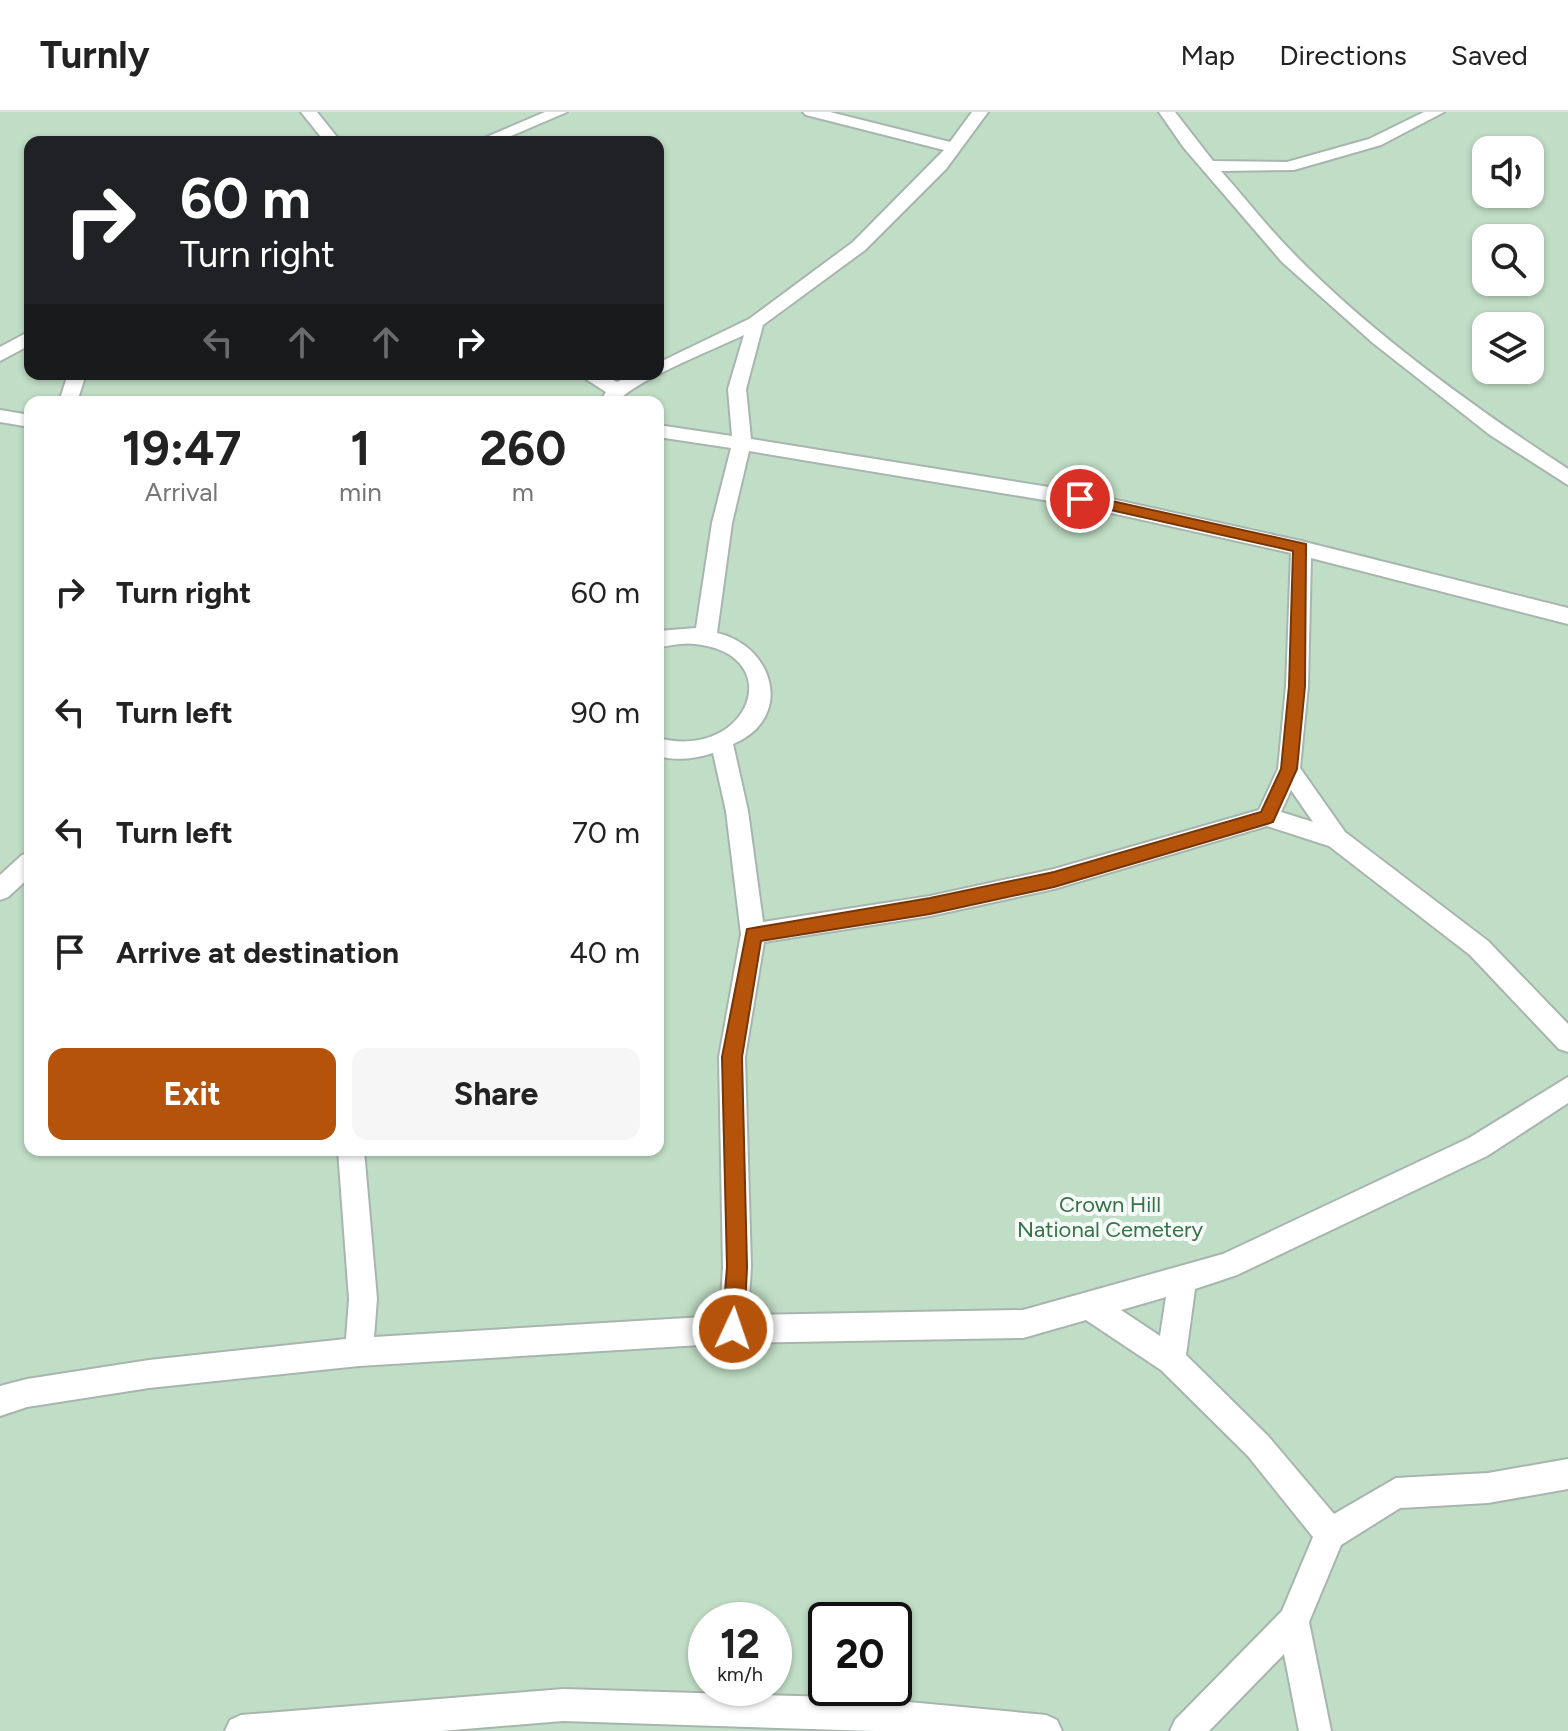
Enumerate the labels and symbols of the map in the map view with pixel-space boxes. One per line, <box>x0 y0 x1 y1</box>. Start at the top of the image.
pin <box>1046 465 1114 533</box>
park label: Crown Hill National Cemetery <box>1017 1191 1203 1243</box>
position arrow <box>691 1287 775 1371</box>
speed limit sign: 20 <box>808 1602 912 1706</box>

